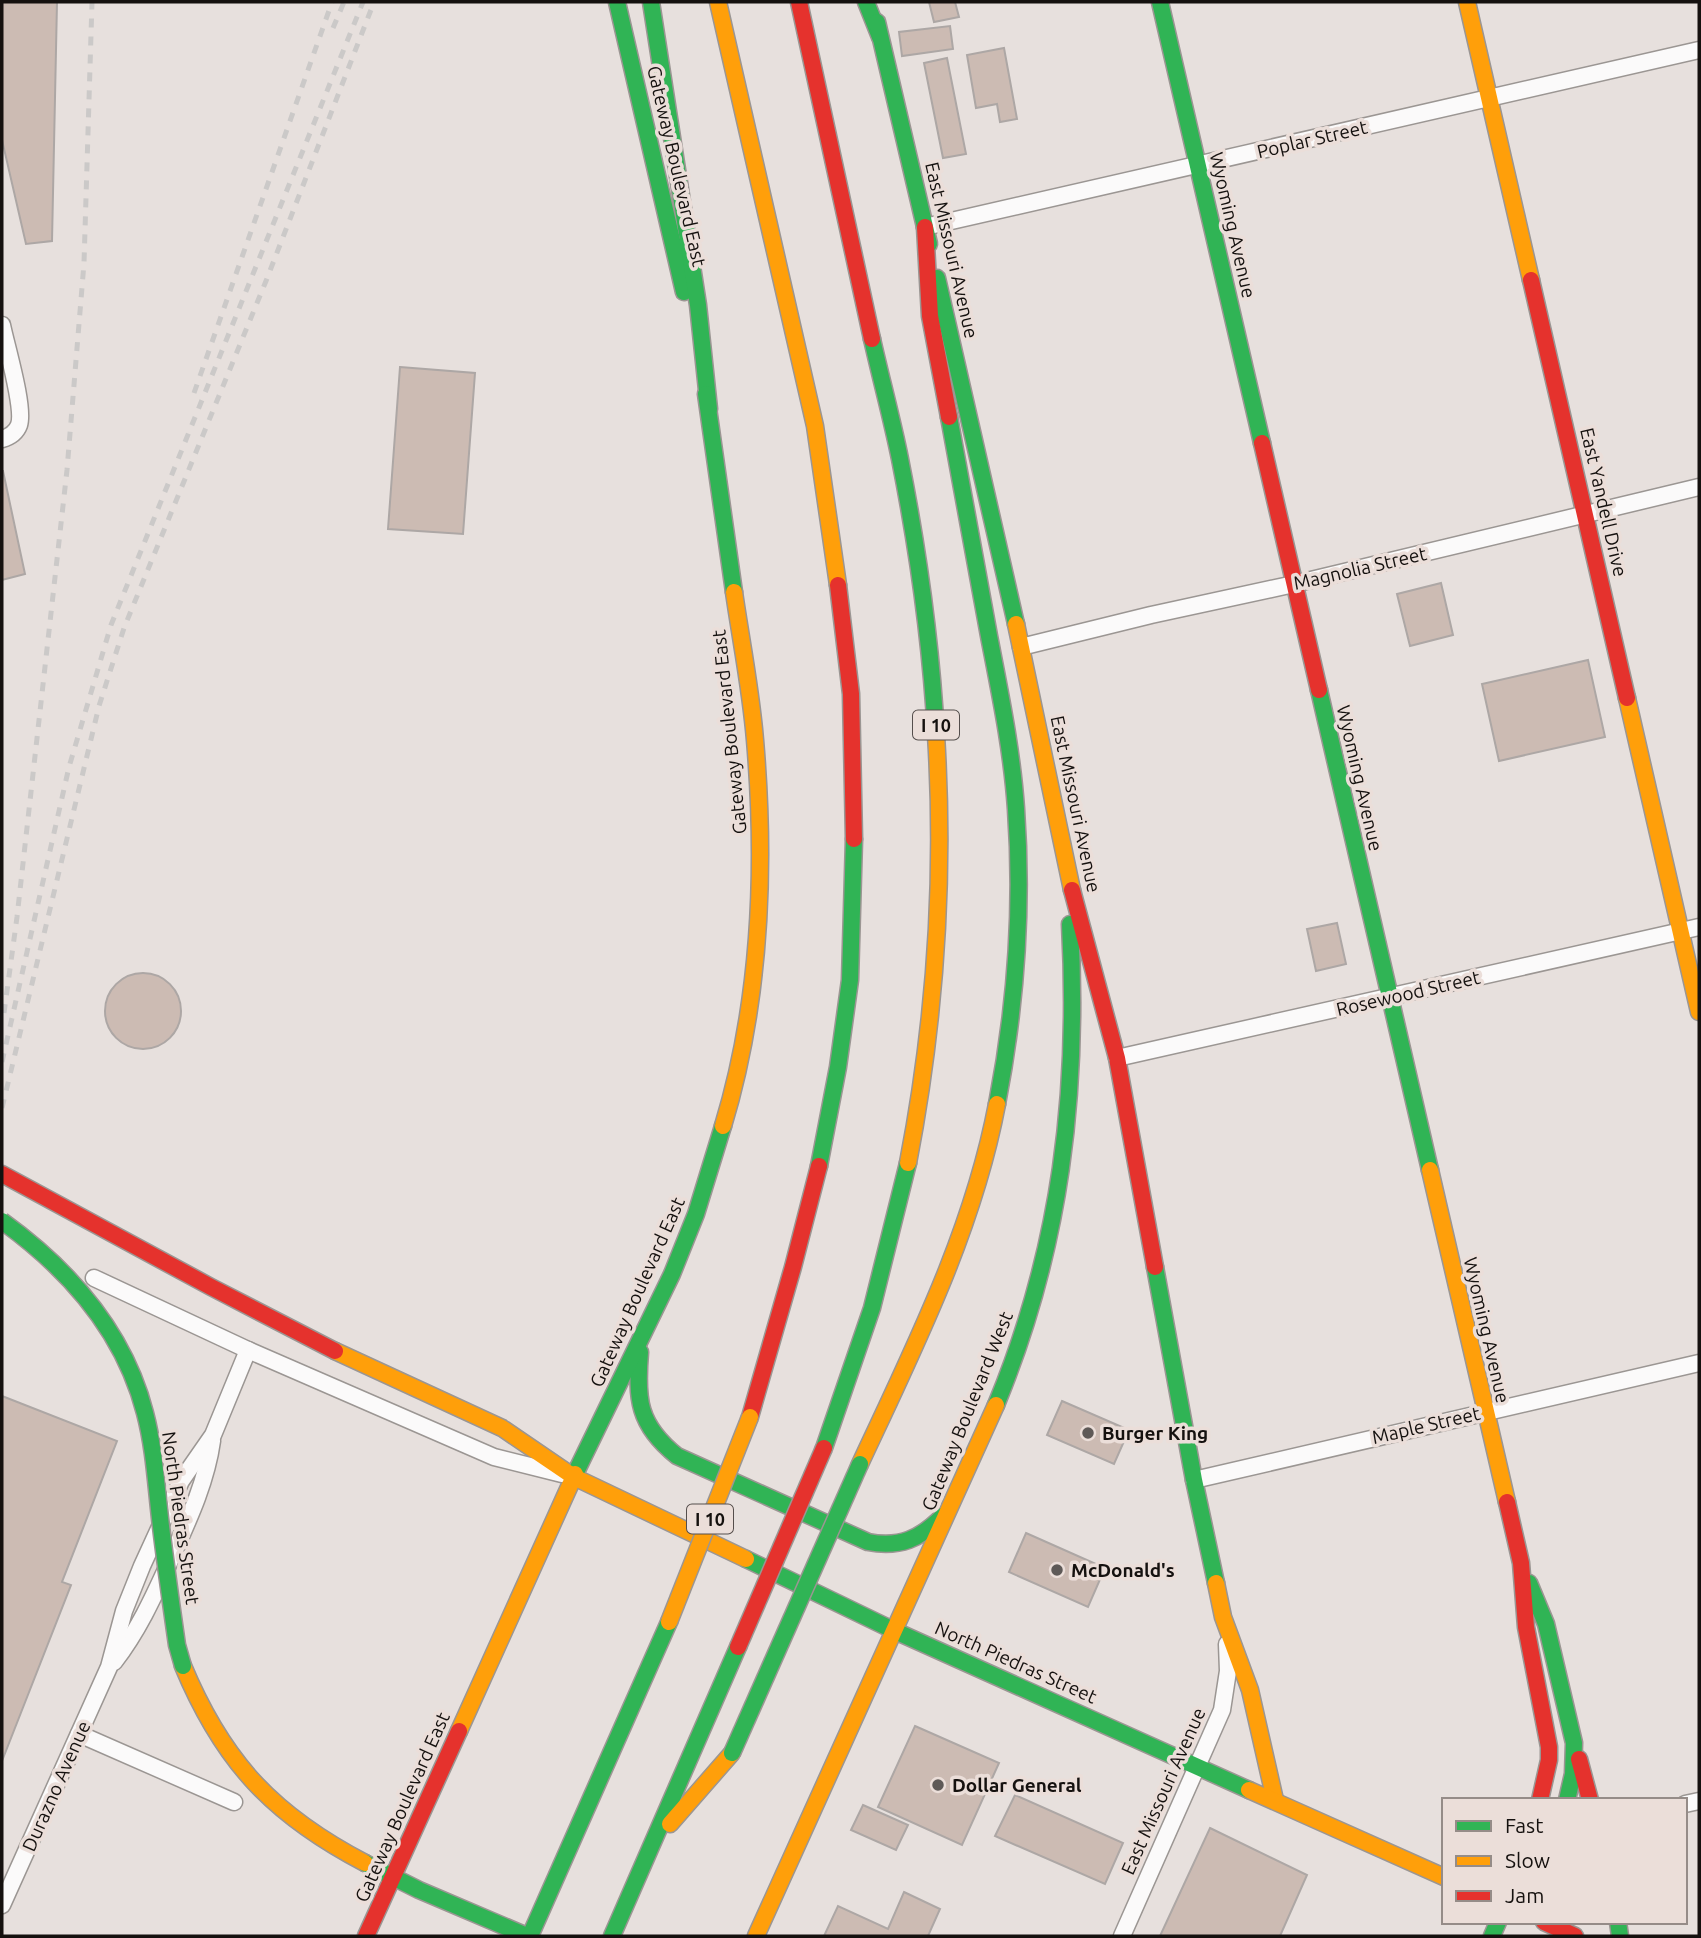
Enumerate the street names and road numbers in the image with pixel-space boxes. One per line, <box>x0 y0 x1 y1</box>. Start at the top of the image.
street label: Gateway Boulevard East <box>643 63 711 269</box>
street label: Poplar Street <box>1255 115 1370 162</box>
street label: Wyoming Avenue <box>1206 150 1260 300</box>
street label: East Missouri Avenue <box>921 160 983 340</box>
street label: East Yandell Drive <box>1576 425 1632 579</box>
street label: Magnolia Street <box>1291 542 1429 594</box>
street label: Gateway Boulevard East <box>707 628 751 835</box>
street label: Wyoming Avenue <box>1333 703 1387 853</box>
road number: I 10 <box>913 710 959 740</box>
street label: East Missouri Avenue <box>1047 714 1105 894</box>
street label: Rosewood Street <box>1334 966 1483 1020</box>
street label: Gateway Boulevard East <box>585 1193 689 1390</box>
street label: Wyoming Avenue <box>1460 1255 1514 1405</box>
street label: Gateway Boulevard West <box>917 1308 1017 1514</box>
street label: Maple Street <box>1370 1402 1483 1448</box>
street label: North Piedras Street <box>158 1430 204 1607</box>
road number: I 10 <box>687 1504 733 1534</box>
street label: North Piedras Street <box>932 1616 1101 1708</box>
street label: East Missouri Avenue <box>1116 1704 1210 1878</box>
street label: Gateway Boulevard East <box>350 1708 454 1905</box>
street label: Durazno Avenue <box>17 1717 95 1855</box>

